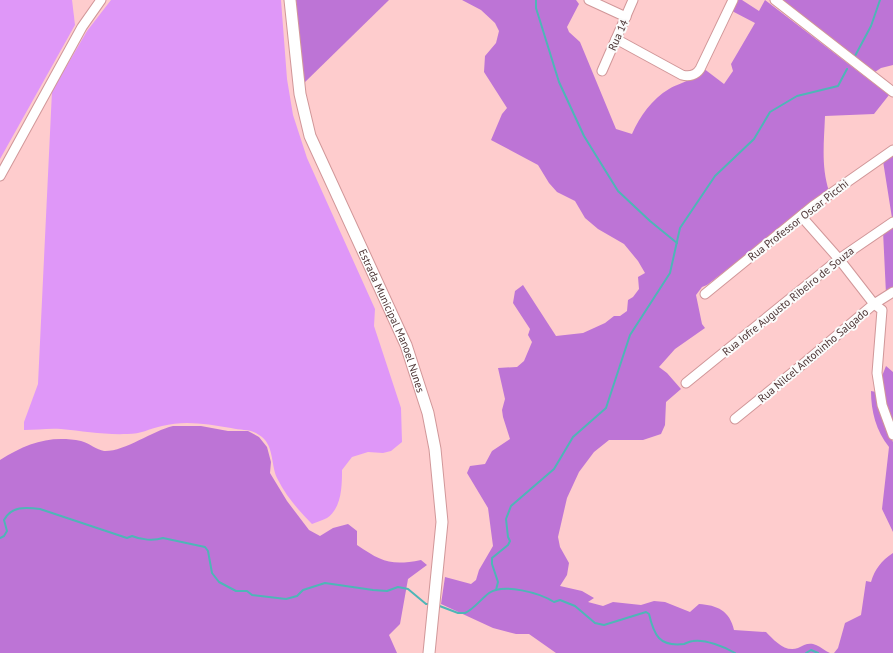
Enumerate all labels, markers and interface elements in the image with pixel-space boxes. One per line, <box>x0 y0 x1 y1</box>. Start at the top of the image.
street label: Rua 14 <box>605 17 631 53</box>
street label: Rua Professor Oscar Picchi <box>745 176 851 264</box>
street label: Rua Jofre Augusto Ribeiro de Souza <box>719 243 857 359</box>
street label: Estrada Municipal Manoel Nunes <box>356 247 428 395</box>
street label: Rua Nilcel Antoninho Salgado <box>755 305 871 405</box>

